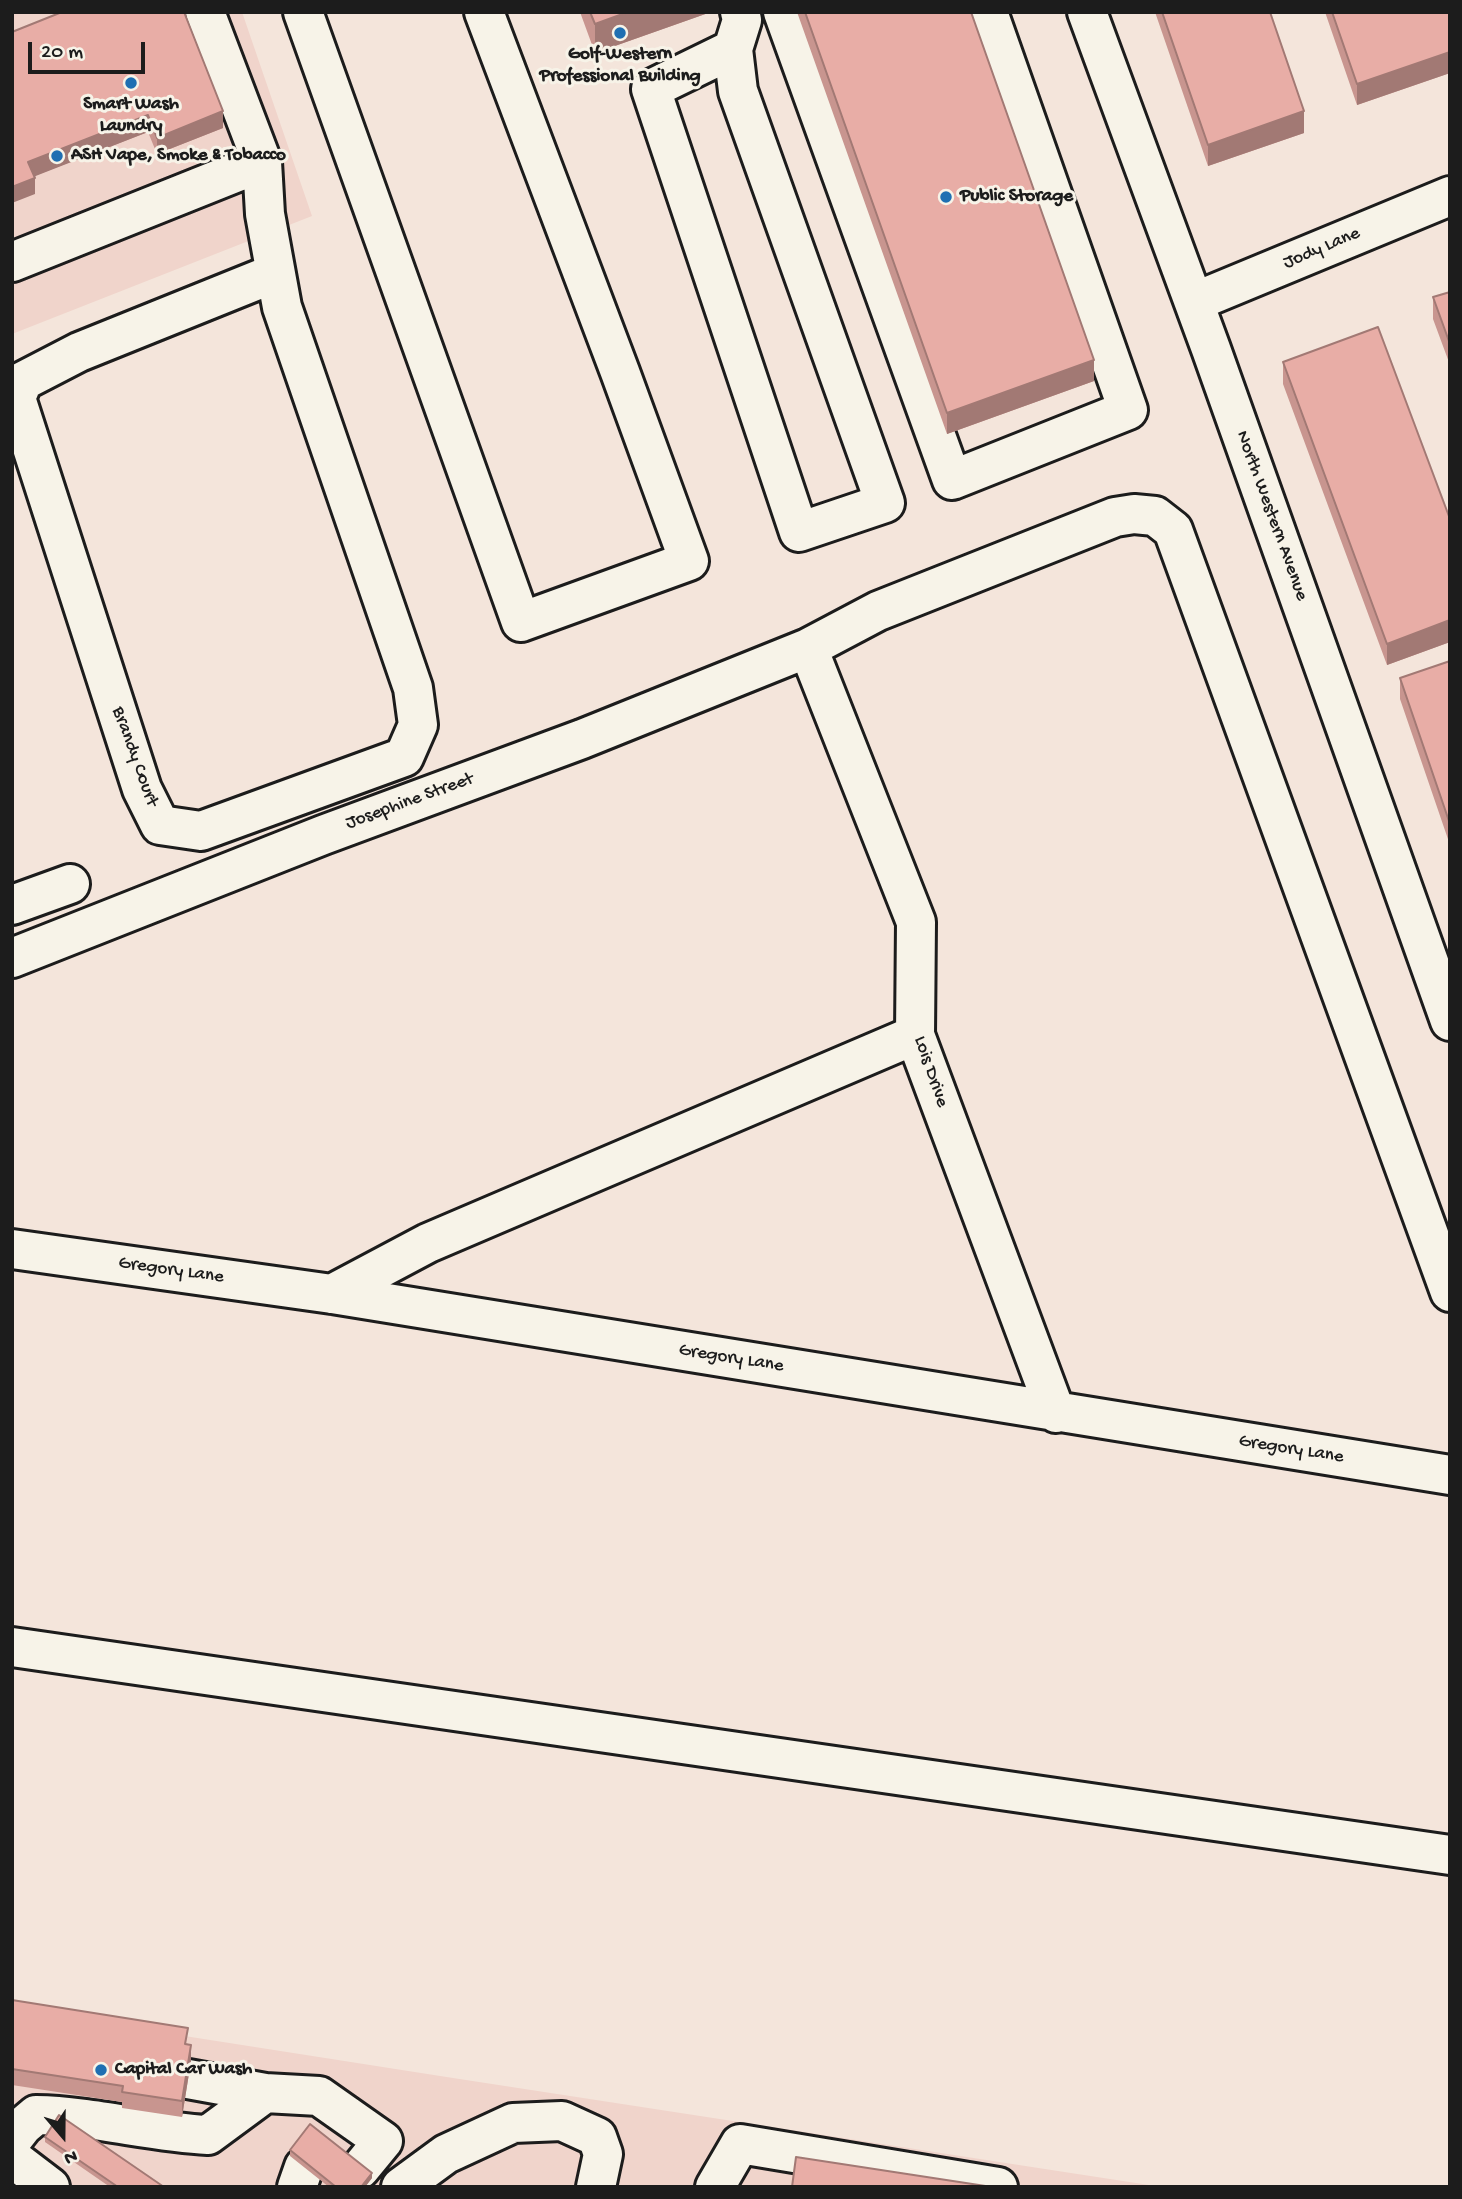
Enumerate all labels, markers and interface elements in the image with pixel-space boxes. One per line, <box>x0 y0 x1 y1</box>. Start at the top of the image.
marker: Golf-Western Professional Building <box>612 25 628 41</box>
scale bar <box>32 28 149 72</box>
text: 20 m <box>41 41 83 66</box>
place label: Golf-Western Professional Building <box>540 44 700 88</box>
marker: Smart Wash Laundry <box>123 75 139 91</box>
place label: Smart Wash Laundry <box>83 94 179 138</box>
place label: ASH Vape, Smoke & Tobacco <box>71 145 286 167</box>
marker: ASH Vape, Smoke & Tobacco <box>49 148 65 164</box>
place label: Public Storage <box>960 186 1073 208</box>
marker: Public Storage <box>938 189 954 205</box>
street label: Jody Lane <box>1280 223 1364 275</box>
street label: North Western Avenue <box>1230 428 1312 604</box>
street label: Brandy Court <box>105 704 163 810</box>
street label: Josephine Street <box>343 768 477 836</box>
street label: Lois Drive <box>907 1033 953 1111</box>
street label: Gregory Lane <box>117 1252 225 1290</box>
street label: Gregory Lane <box>677 1339 785 1379</box>
street label: Gregory Lane <box>1237 1430 1345 1470</box>
place label: Capital Car Wash <box>115 2059 252 2081</box>
marker: Capital Car Wash <box>93 2062 109 2078</box>
north arrow <box>28 2101 98 2171</box>
text: N <box>61 2143 80 2169</box>

